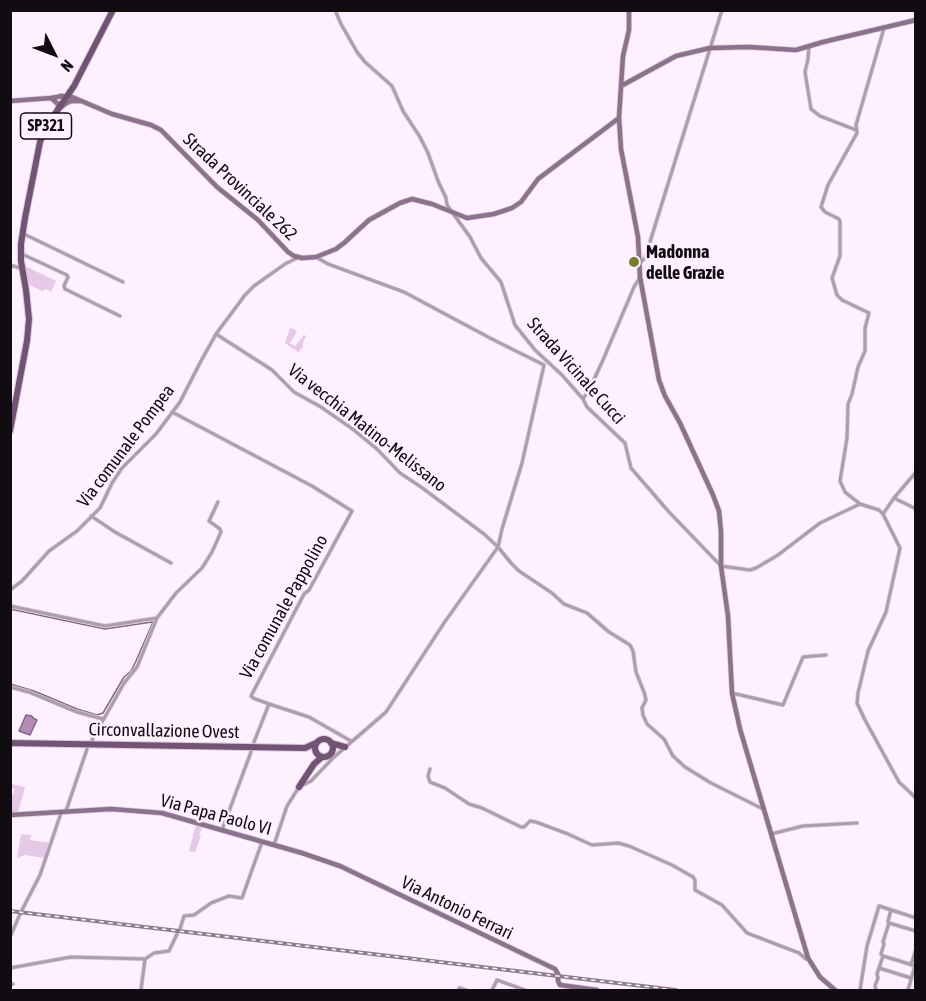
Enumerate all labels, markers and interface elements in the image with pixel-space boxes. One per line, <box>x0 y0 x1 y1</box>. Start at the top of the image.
north arrow <box>24 24 84 84</box>
text: N <box>58 57 77 76</box>
road number: SP321 <box>20 113 72 139</box>
street label: Strada Provinciale 262 <box>179 129 301 245</box>
place label: Madonna delle Grazie <box>646 241 724 284</box>
marker: Madonna delle Grazie <box>627 255 641 269</box>
street label: Strada Vicinale Cucci <box>523 313 629 429</box>
street label: Via vecchia Matino-Melissano <box>284 359 450 497</box>
street label: Via comunale Pompea <box>73 380 179 512</box>
street label: Via comunale Pappolino <box>235 531 333 683</box>
street label: Circonvallazione Ovest <box>88 719 240 743</box>
street label: Via Papa Paolo VI <box>158 790 274 840</box>
street label: Via Antonio Ferrari <box>398 872 516 944</box>

